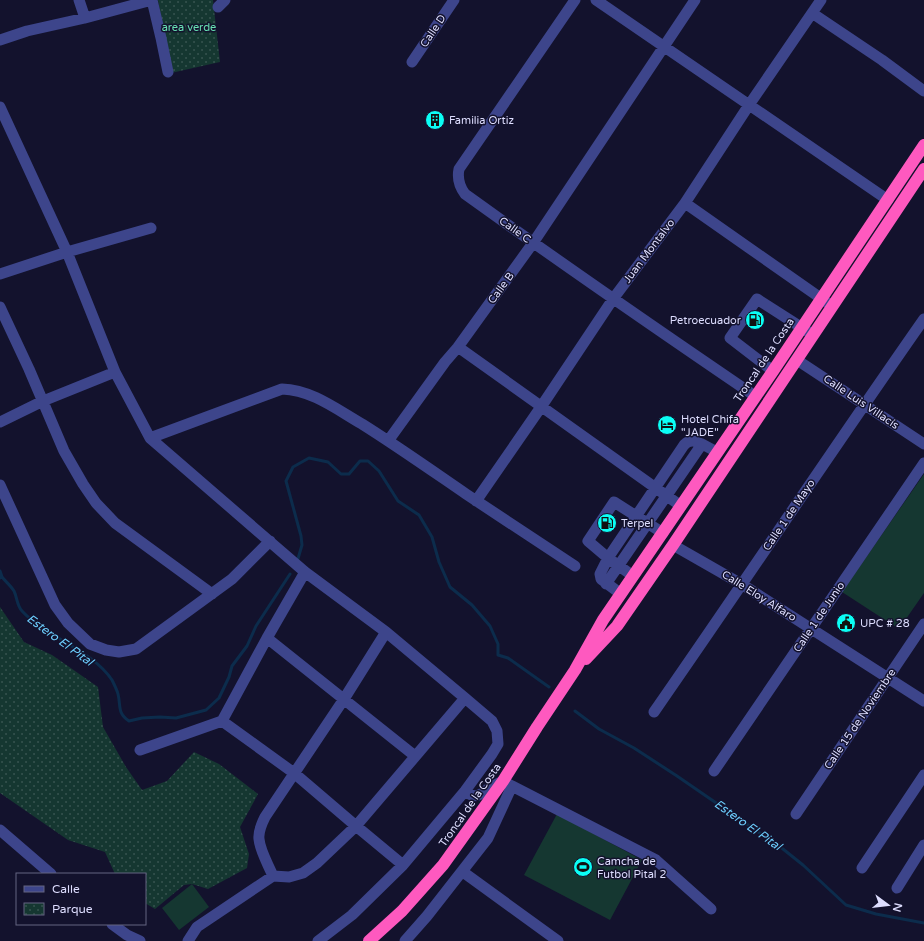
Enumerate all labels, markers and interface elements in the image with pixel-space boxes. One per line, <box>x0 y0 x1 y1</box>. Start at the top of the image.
street label: Calle D <box>417 12 449 50</box>
park label: area verde <box>162 21 216 34</box>
building icon: Familia Ortiz <box>424 109 446 131</box>
place label: Familia Ortiz <box>449 114 514 127</box>
street label: Calle C <box>497 214 534 246</box>
street label: Juan Montalvo <box>621 216 678 286</box>
street label: Calle B <box>485 269 517 306</box>
fuel station icon: Petroecuador <box>744 309 766 331</box>
place label: Petroecuador <box>670 314 742 327</box>
street label: Troncal de la Costa <box>731 315 797 405</box>
street label: Calle Luis Villacís <box>821 372 901 432</box>
place label: Hotel Chifa "JADE" <box>681 413 739 439</box>
hotel icon: Hotel Chifa "JADE" <box>656 414 678 436</box>
street label: Calle 1 de Mayo <box>760 477 818 553</box>
fuel station icon: Terpel <box>596 512 618 534</box>
place label: Terpel <box>621 517 653 530</box>
street label: Calle Eloy Alfaro <box>719 568 799 624</box>
street label: Calle 1 de Junio <box>791 579 848 655</box>
water label: Estero El Pital <box>24 611 97 670</box>
public building icon: UPC # 28 <box>835 612 857 634</box>
place label: UPC # 28 <box>860 617 910 630</box>
street label: Calle 15 de Noviembre <box>821 666 899 772</box>
street label: Troncal de la Costa <box>436 761 504 849</box>
water label: Estero El Pital <box>712 797 786 854</box>
place label: Camcha de Futbol Pital 2 <box>597 855 666 881</box>
sports icon: Camcha de Futbol Pital 2 <box>572 856 594 878</box>
legend <box>16 873 146 925</box>
text: Calle <box>52 882 80 896</box>
north arrow <box>868 885 908 925</box>
text: Parque <box>52 902 93 916</box>
text: N <box>890 902 905 913</box>

